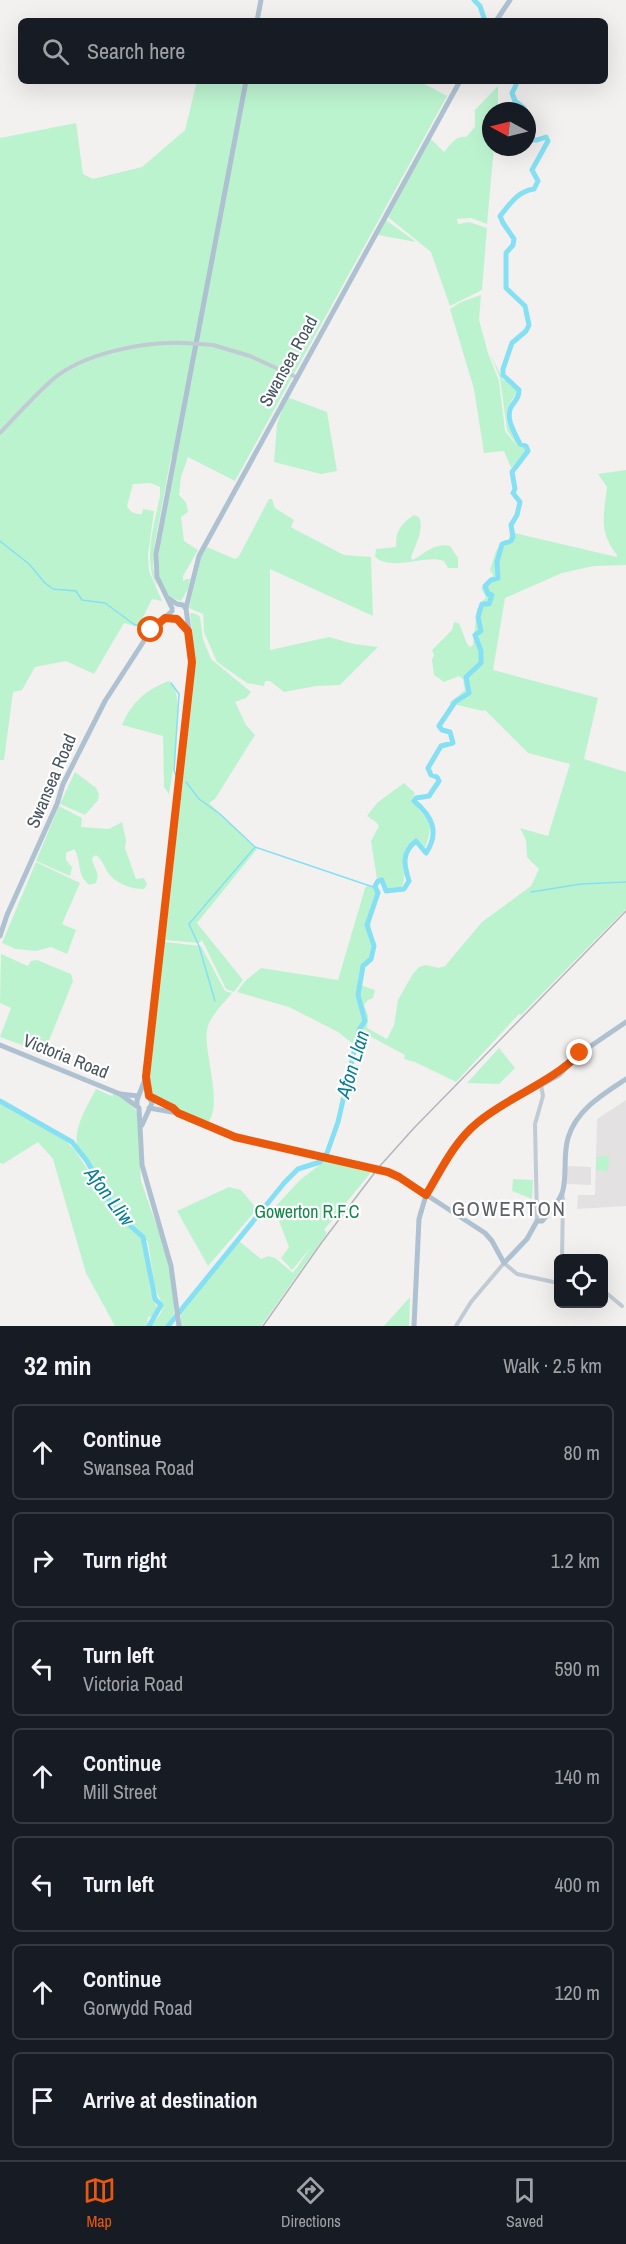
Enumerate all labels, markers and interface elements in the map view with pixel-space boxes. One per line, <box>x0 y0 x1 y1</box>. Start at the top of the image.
search box <box>18 18 608 84</box>
icon: search <box>39 35 72 68</box>
text: Search here <box>87 36 185 66</box>
north arrow <box>482 102 536 156</box>
street label: Swansea Road <box>253 311 323 411</box>
route start <box>137 616 163 642</box>
street label: Swansea Road <box>20 730 82 832</box>
water label: Afon Llan <box>329 1027 375 1102</box>
street label: Victoria Road <box>20 1028 112 1084</box>
route end <box>566 1039 592 1065</box>
water label: Afon Lliw <box>78 1160 142 1232</box>
district label: GOWERTON <box>452 1194 566 1223</box>
park label: Gowerton R.F.C <box>255 1199 360 1224</box>
map controls <box>554 1254 608 1308</box>
button: locate <box>554 1254 608 1308</box>
text: 32 min <box>24 1348 92 1383</box>
text: Walk · 2.5 km <box>503 1352 602 1379</box>
text: Continue <box>83 1424 161 1454</box>
icon: ahead <box>26 1436 59 1469</box>
text: 80 m <box>564 1439 600 1466</box>
text: Swansea Road <box>83 1454 194 1481</box>
icon: right <box>26 1544 59 1577</box>
text: Turn right <box>83 1545 167 1575</box>
text: 1.2 km <box>551 1547 600 1574</box>
text: Turn left <box>83 1640 154 1670</box>
icon: left <box>26 1652 59 1685</box>
text: 590 m <box>554 1655 600 1682</box>
text: Victoria Road <box>83 1670 183 1697</box>
text: Continue <box>83 1748 161 1778</box>
icon: ahead <box>26 1760 59 1793</box>
text: 140 m <box>554 1763 600 1790</box>
text: Mill Street <box>83 1778 157 1805</box>
icon: left <box>26 1868 59 1901</box>
text: Turn left <box>83 1869 154 1899</box>
text: 400 m <box>554 1871 600 1898</box>
text: Continue <box>83 1964 161 1994</box>
icon: ahead <box>26 1976 59 2009</box>
text: 120 m <box>554 1979 600 2006</box>
text: Gorwydd Road <box>83 1994 192 2021</box>
icon: arrive <box>26 2084 59 2117</box>
text: Arrive at destination <box>83 2085 257 2115</box>
tab: Map <box>83 2174 116 2232</box>
tab: Directions <box>281 2174 341 2232</box>
tab: Saved <box>506 2174 543 2232</box>

